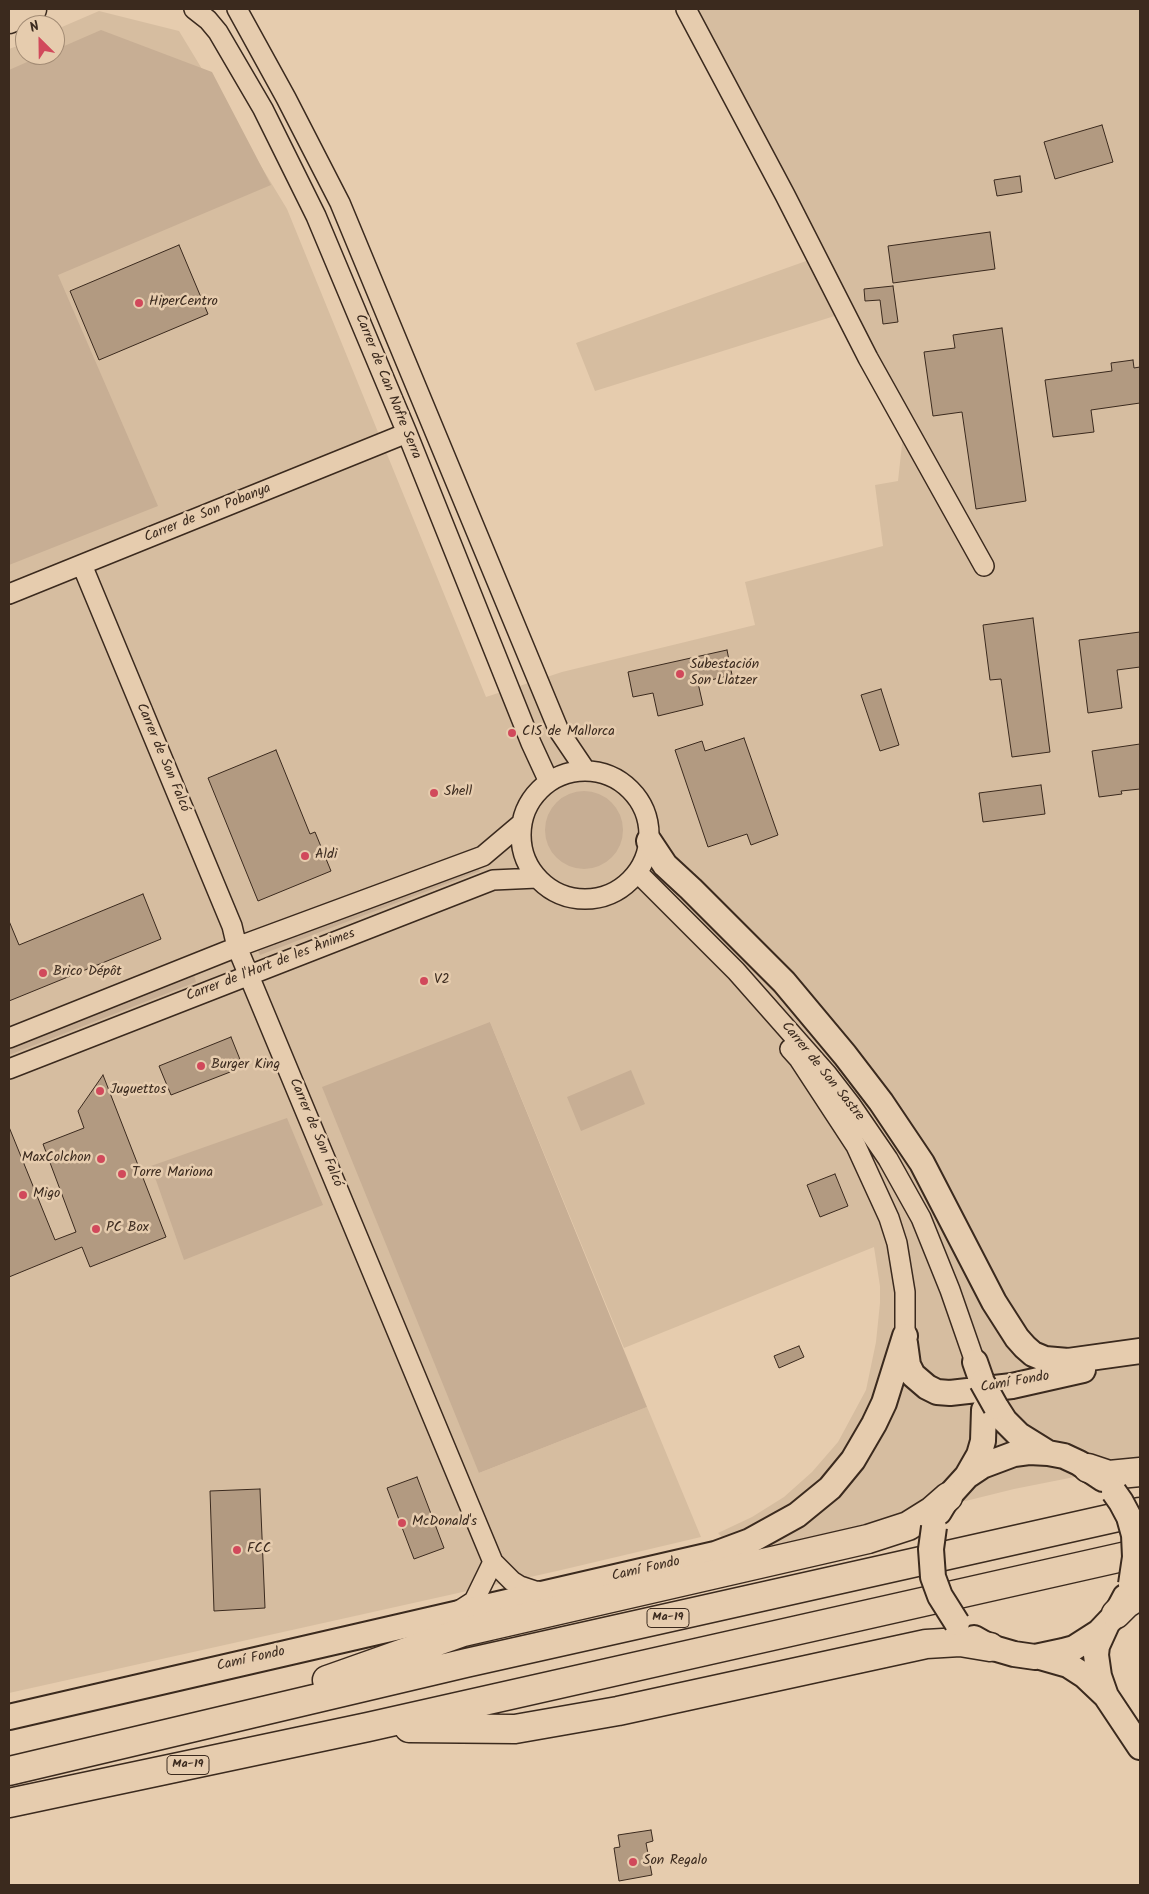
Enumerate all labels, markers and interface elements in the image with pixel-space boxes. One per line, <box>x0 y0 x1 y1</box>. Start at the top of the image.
north arrow <box>15 15 65 65</box>
text: N <box>26 15 43 39</box>
place label: HiperCentro <box>149 295 218 311</box>
marker: HiperCentro <box>133 297 145 309</box>
street label: Carrer de Can Nofre Serra <box>350 312 424 462</box>
street label: Carrer de Son Pobanya <box>142 481 274 547</box>
place label: Subestación Son Llatzer <box>690 658 759 690</box>
marker: Subestación Son Llatzer <box>674 668 686 680</box>
street label: Carrer de Son Falcó <box>132 701 192 815</box>
place label: CIS de Mallorca <box>522 725 615 741</box>
marker: CIS de Mallorca <box>506 727 518 739</box>
place label: Shell <box>444 785 472 801</box>
marker: Shell <box>428 787 440 799</box>
place label: Aldi <box>315 848 337 864</box>
marker: Aldi <box>299 850 311 862</box>
street label: Carrer de l'Hort de les Ànimes <box>184 926 358 1006</box>
place label: Brico Dépôt <box>53 965 122 981</box>
marker: Brico Dépôt <box>37 967 49 979</box>
place label: V2 <box>434 973 450 989</box>
marker: V2 <box>418 975 430 987</box>
street label: Carrer de Son Sastre <box>777 1019 867 1125</box>
place label: Burger King <box>211 1058 280 1074</box>
marker: Burger King <box>195 1060 207 1072</box>
street label: Carrer de Son Falcó <box>285 1076 345 1190</box>
place label: Juguettos <box>110 1083 166 1099</box>
marker: Juguettos <box>94 1085 106 1097</box>
place label: MaxColchon <box>22 1151 91 1167</box>
marker: MaxColchon <box>95 1153 107 1165</box>
place label: Torre Mariona <box>132 1166 213 1182</box>
marker: Torre Mariona <box>116 1168 128 1180</box>
place label: Migo <box>33 1187 60 1203</box>
marker: Migo <box>17 1189 29 1201</box>
place label: PC Box <box>106 1221 149 1237</box>
marker: PC Box <box>90 1223 102 1235</box>
street label: Camí Fondo <box>979 1369 1051 1397</box>
place label: McDonald's <box>412 1515 477 1531</box>
marker: McDonald's <box>396 1517 408 1529</box>
place label: FCC <box>247 1542 271 1558</box>
marker: FCC <box>231 1544 243 1556</box>
street label: Camí Fondo <box>610 1554 682 1586</box>
road number: Ma-19 <box>647 1609 689 1628</box>
street label: Camí Fondo <box>215 1644 287 1676</box>
road number: Ma-19 <box>167 1756 209 1774</box>
place label: Son Regalo <box>643 1854 707 1870</box>
marker: Son Regalo <box>627 1856 639 1868</box>

